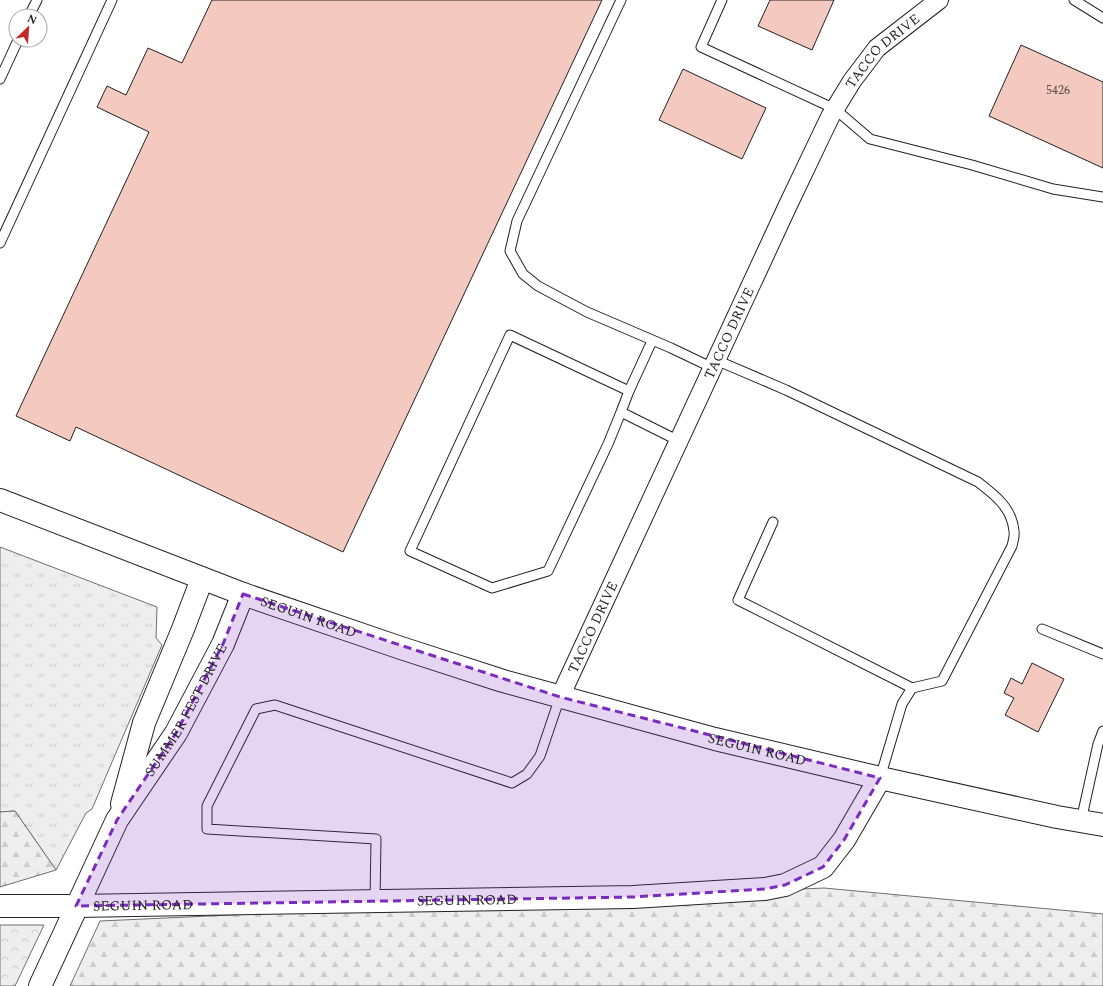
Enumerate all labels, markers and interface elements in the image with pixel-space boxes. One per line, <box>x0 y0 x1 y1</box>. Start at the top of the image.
north arrow <box>8 8 48 48</box>
street label: TACCO DRIVE <box>840 8 924 92</box>
text: N <box>24 10 40 29</box>
house number: 5426 <box>1046 81 1070 100</box>
street label: TACCO DRIVE <box>698 284 759 383</box>
street label: TACCO DRIVE <box>562 578 623 677</box>
street label: SEGUIN ROAD <box>258 590 360 643</box>
street label: SUMMER FEST DRIVE <box>139 639 232 781</box>
street label: SEGUIN ROAD <box>706 727 808 771</box>
street label: SEGUIN ROAD <box>417 888 517 911</box>
street label: SEGUIN ROAD <box>93 894 193 916</box>

